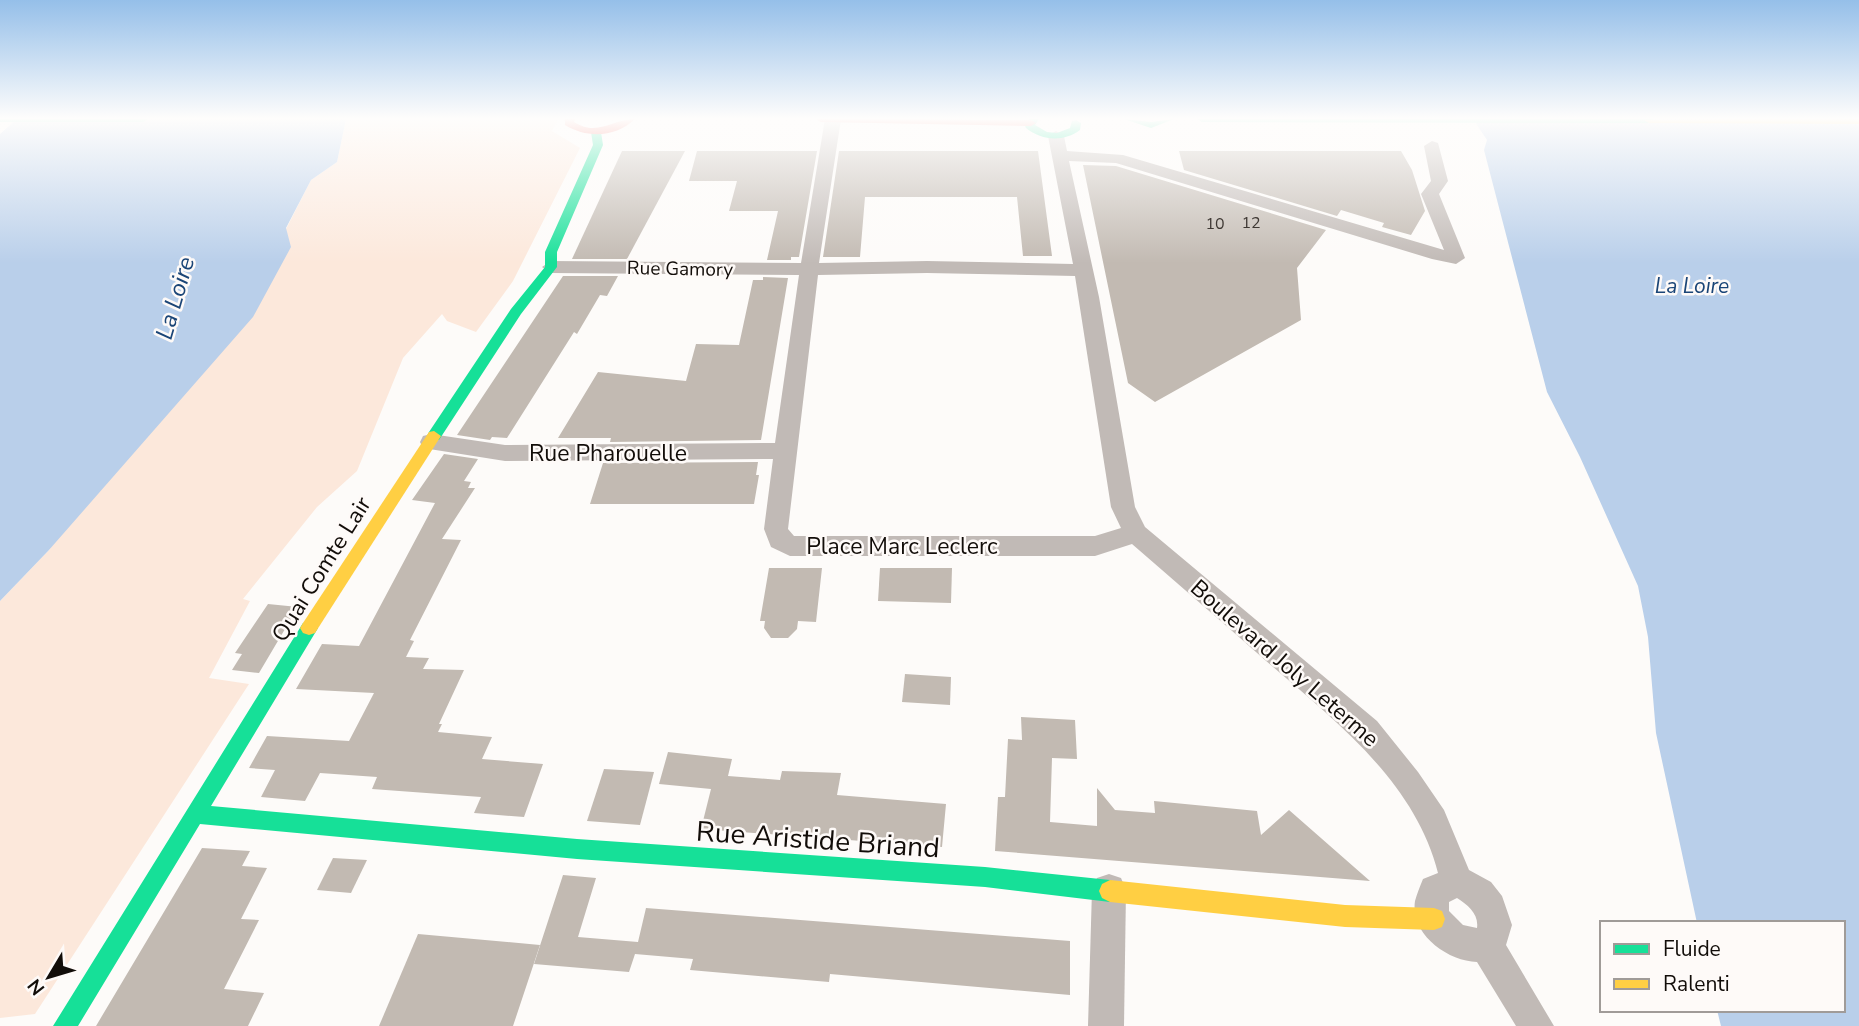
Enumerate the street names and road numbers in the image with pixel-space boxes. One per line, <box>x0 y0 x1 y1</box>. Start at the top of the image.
street label: Rue Gamory <box>627 255 734 283</box>
street label: Rue Pharouelle <box>529 438 687 469</box>
street label: Quai Comte Lair <box>264 490 379 648</box>
street label: Place Marc Leclerc <box>806 531 998 562</box>
street label: Boulevard Joly Leterme <box>1184 573 1386 754</box>
street label: Rue Aristide Briand <box>695 813 941 867</box>

